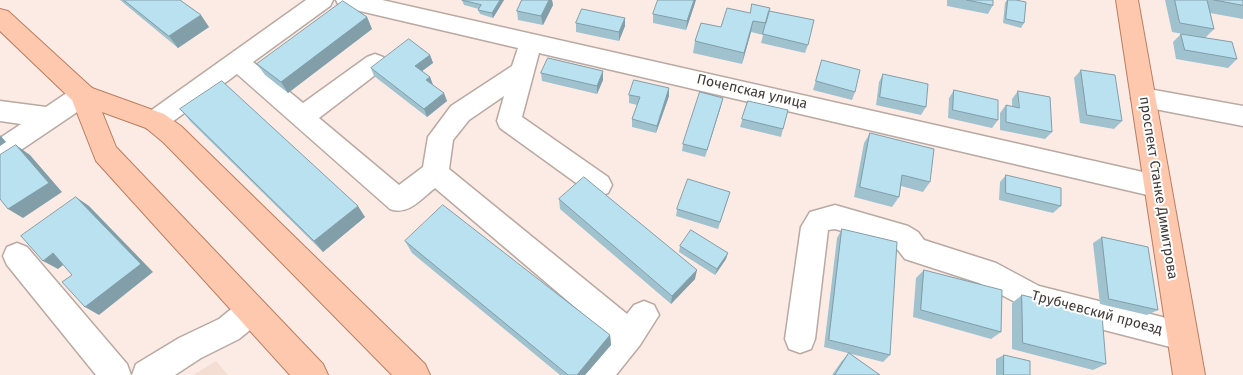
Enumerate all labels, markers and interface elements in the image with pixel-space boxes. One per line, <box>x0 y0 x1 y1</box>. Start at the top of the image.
street label: Почепская улица <box>695 71 809 113</box>
street label: проспект Станке Димитрова <box>1135 95 1181 281</box>
street label: Трубчевский проезд <box>1030 287 1164 339</box>

